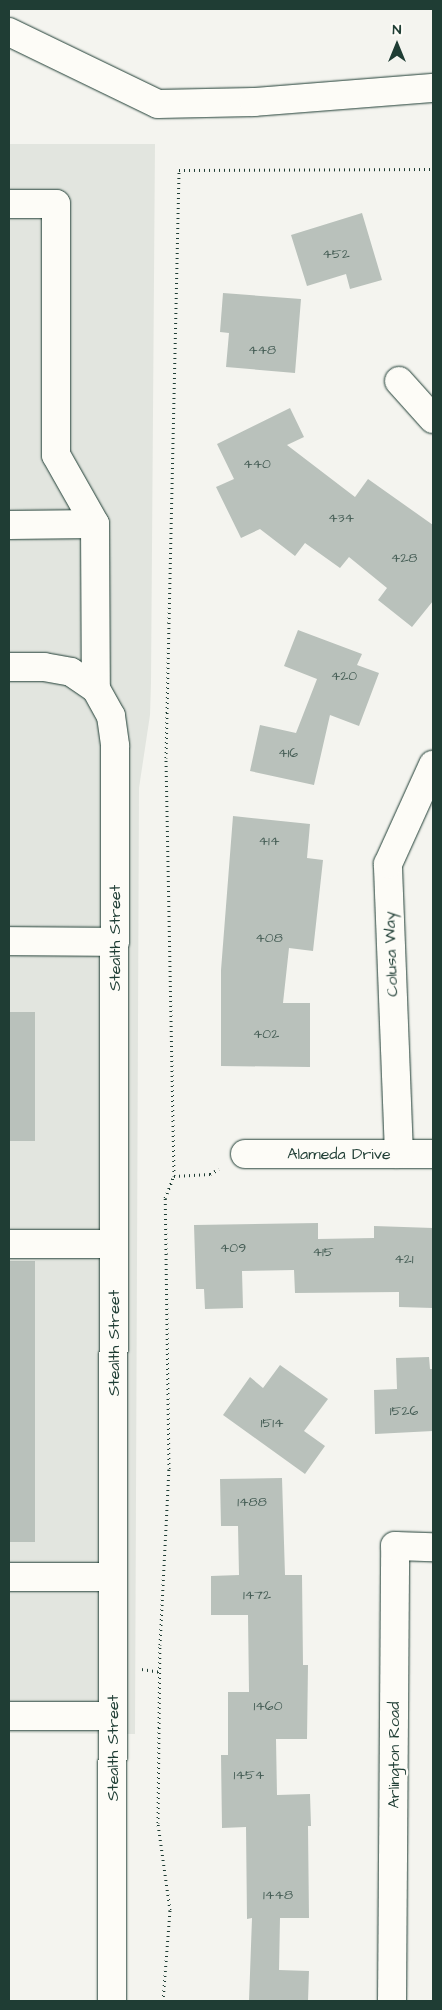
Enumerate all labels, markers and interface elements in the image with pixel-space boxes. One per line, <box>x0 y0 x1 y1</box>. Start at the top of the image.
north arrow <box>372 20 422 70</box>
text: N <box>393 20 401 40</box>
house number: 452 <box>322 246 350 262</box>
house number: 448 <box>248 342 276 358</box>
house number: 440 <box>243 456 271 472</box>
house number: 434 <box>328 510 354 526</box>
house number: 428 <box>391 550 417 566</box>
house number: 420 <box>331 668 357 684</box>
house number: 416 <box>278 745 298 761</box>
house number: 414 <box>259 833 279 849</box>
street label: Stealth Street <box>105 885 125 991</box>
street label: Colusa Way <box>380 911 402 997</box>
house number: 408 <box>255 930 283 946</box>
house number: 402 <box>253 1026 279 1042</box>
street label: Alameda Drive <box>287 1144 391 1164</box>
house number: 409 <box>220 1240 246 1256</box>
house number: 415 <box>312 1244 334 1260</box>
house number: 421 <box>394 1251 414 1267</box>
street label: Stealth Street <box>104 1290 124 1396</box>
house number: 1526 <box>390 1403 418 1419</box>
house number: 1514 <box>260 1415 284 1431</box>
house number: 1488 <box>237 1494 267 1510</box>
house number: 1472 <box>243 1587 271 1603</box>
street label: Stealth Street <box>103 1695 123 1801</box>
house number: 1460 <box>254 1698 282 1714</box>
street label: Arlington Road <box>384 1702 404 1808</box>
house number: 1454 <box>234 1767 264 1783</box>
house number: 1448 <box>263 1887 293 1903</box>

